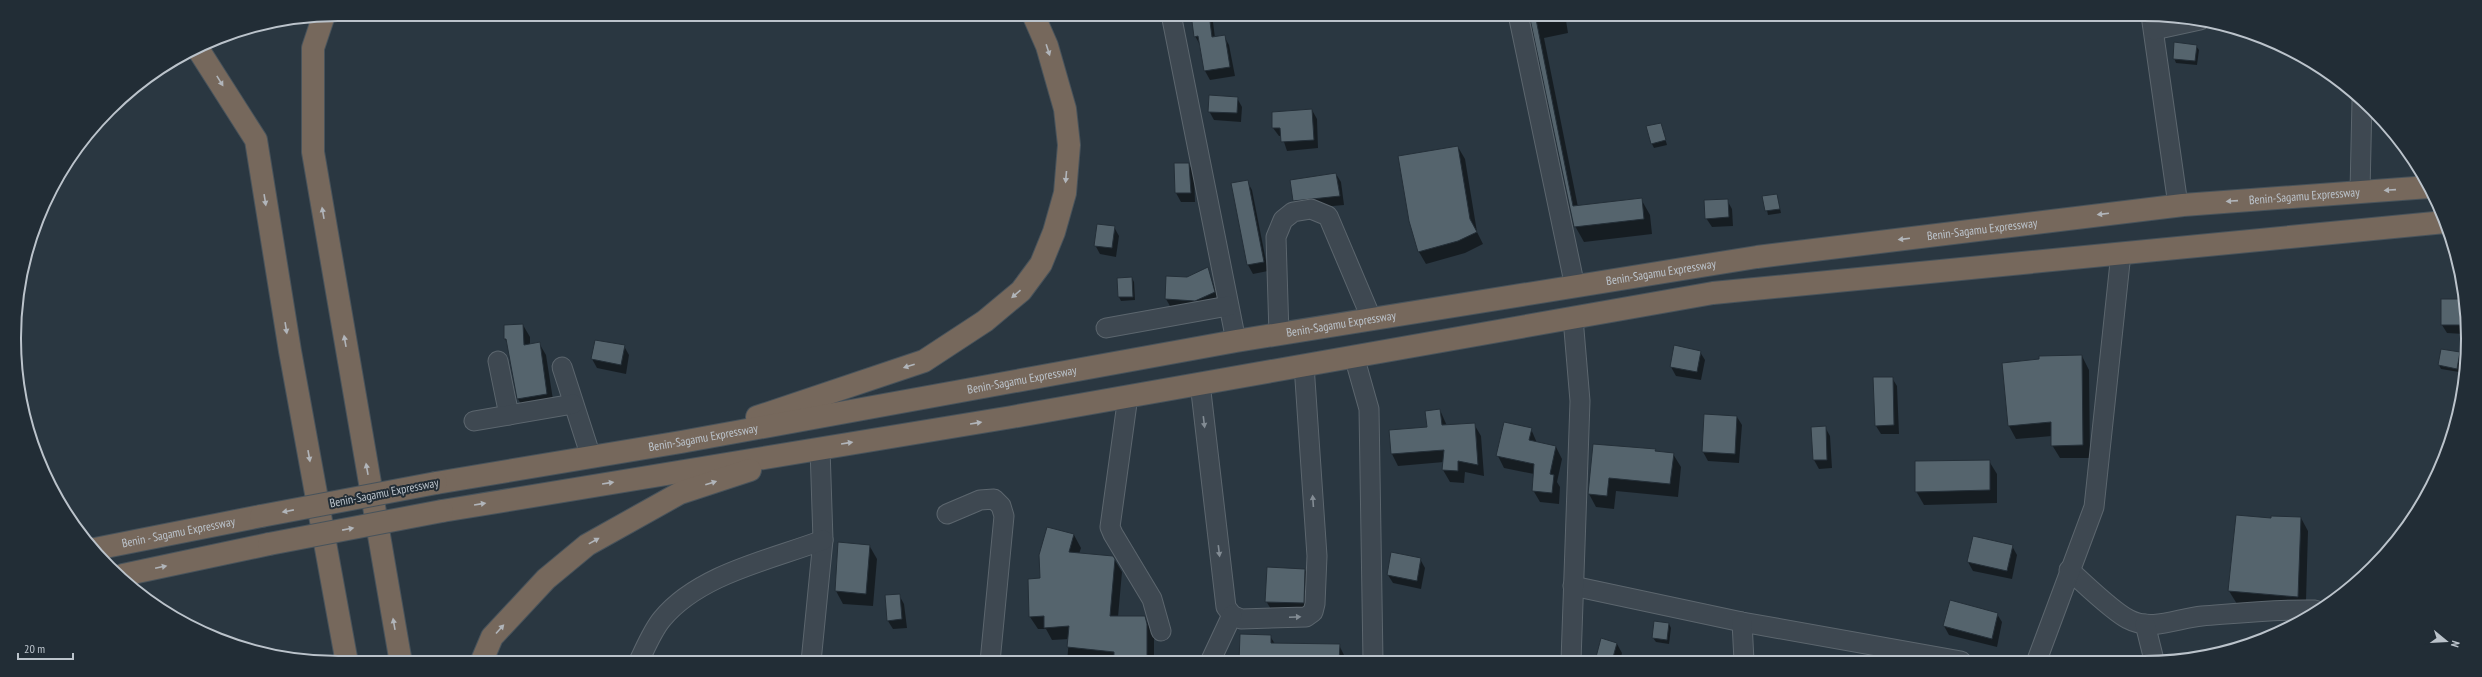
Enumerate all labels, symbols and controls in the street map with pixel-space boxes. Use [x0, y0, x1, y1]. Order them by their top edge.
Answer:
one-way arrow [1045, 44, 1051, 56]
one-way arrow [216, 75, 223, 87]
one-way arrow [1063, 171, 1070, 183]
street label: Benin-Sagamu Expressway [2248, 184, 2361, 207]
one-way arrow [2384, 186, 2396, 193]
one-way arrow [263, 194, 269, 206]
one-way arrow [2226, 198, 2238, 205]
one-way arrow [320, 206, 326, 219]
one-way arrow [2097, 211, 2109, 218]
street label: Benin-Sagamu Expressway [1926, 215, 2038, 243]
one-way arrow [1898, 236, 1911, 242]
street label: Benin-Sagamu Expressway [1605, 256, 1717, 288]
one-way arrow [1011, 290, 1022, 299]
street label: Benin-Sagamu Expressway [1285, 307, 1397, 340]
one-way arrow [283, 322, 289, 335]
one-way arrow [341, 335, 347, 347]
street label: Benin-Sagamu Expressway [966, 362, 1078, 397]
one-way arrow [903, 363, 915, 369]
one-way arrow [1201, 416, 1207, 428]
one-way arrow [969, 419, 982, 425]
street label: Benin-Sagamu Expressway [647, 420, 760, 454]
one-way arrow [841, 440, 853, 446]
one-way arrow [306, 450, 312, 463]
one-way arrow [363, 463, 369, 475]
street label: Benin-Sagamu Expressway [328, 474, 440, 510]
one-way arrow [602, 480, 615, 486]
one-way arrow [705, 480, 717, 486]
one-way arrow [1310, 495, 1317, 507]
one-way arrow [474, 501, 486, 507]
one-way arrow [282, 508, 294, 514]
street label: Benin - Sagamu Expressway [120, 513, 237, 551]
one-way arrow [342, 525, 355, 531]
one-way arrow [589, 538, 600, 544]
one-way arrow [1216, 545, 1223, 557]
one-way arrow [155, 563, 167, 569]
one-way arrow [1289, 614, 1302, 620]
one-way arrow [391, 618, 397, 631]
north arrow [2426, 621, 2466, 661]
one-way arrow [495, 624, 505, 634]
scale bar [18, 635, 73, 661]
text: N [2448, 639, 2463, 649]
text: 20 m [24, 641, 45, 656]

